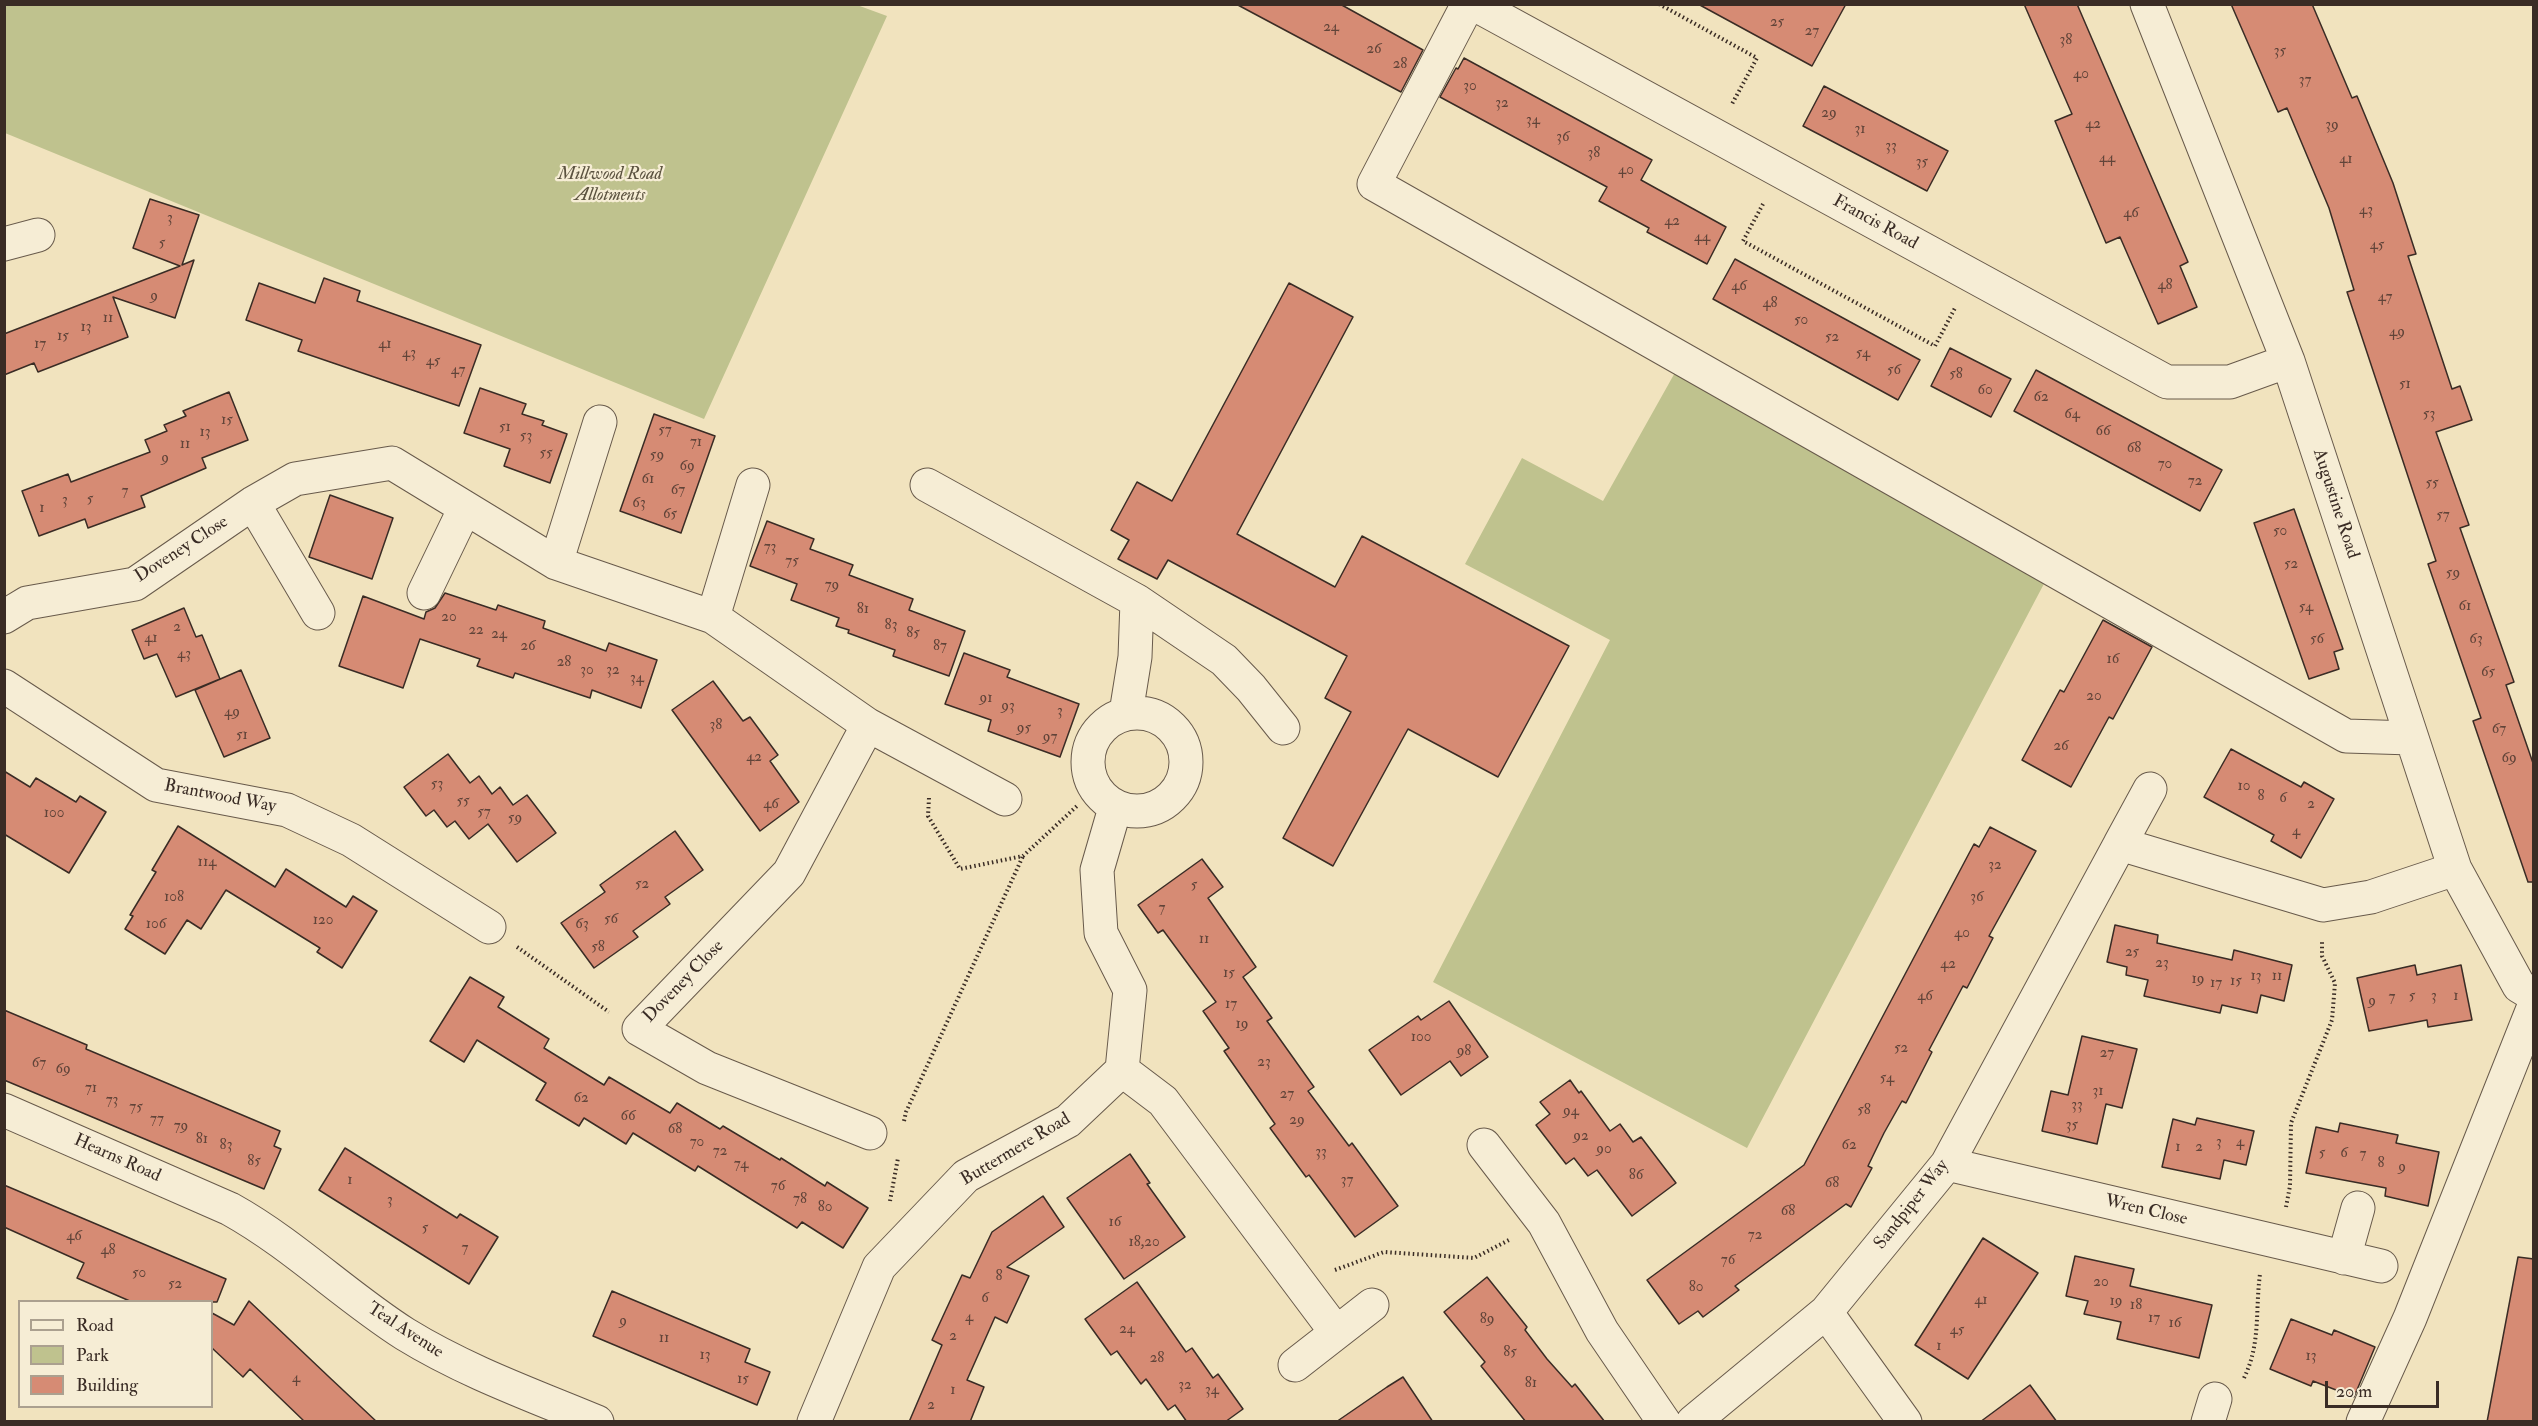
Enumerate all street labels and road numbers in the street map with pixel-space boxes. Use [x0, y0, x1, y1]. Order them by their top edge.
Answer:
street label: Francis Road [1829, 191, 1921, 255]
street label: Augustine Road [2307, 446, 2363, 562]
street label: Doveney Close [131, 512, 233, 588]
street label: Brantwood Way [162, 776, 278, 818]
street label: Doveney Close [639, 936, 729, 1028]
street label: Buttermere Road [957, 1109, 1075, 1191]
street label: Hearns Road [70, 1130, 164, 1188]
street label: Sandpiper Way [1870, 1156, 1954, 1254]
street label: Wren Close [2103, 1191, 2189, 1231]
street label: Teal Avenue [363, 1298, 447, 1364]

